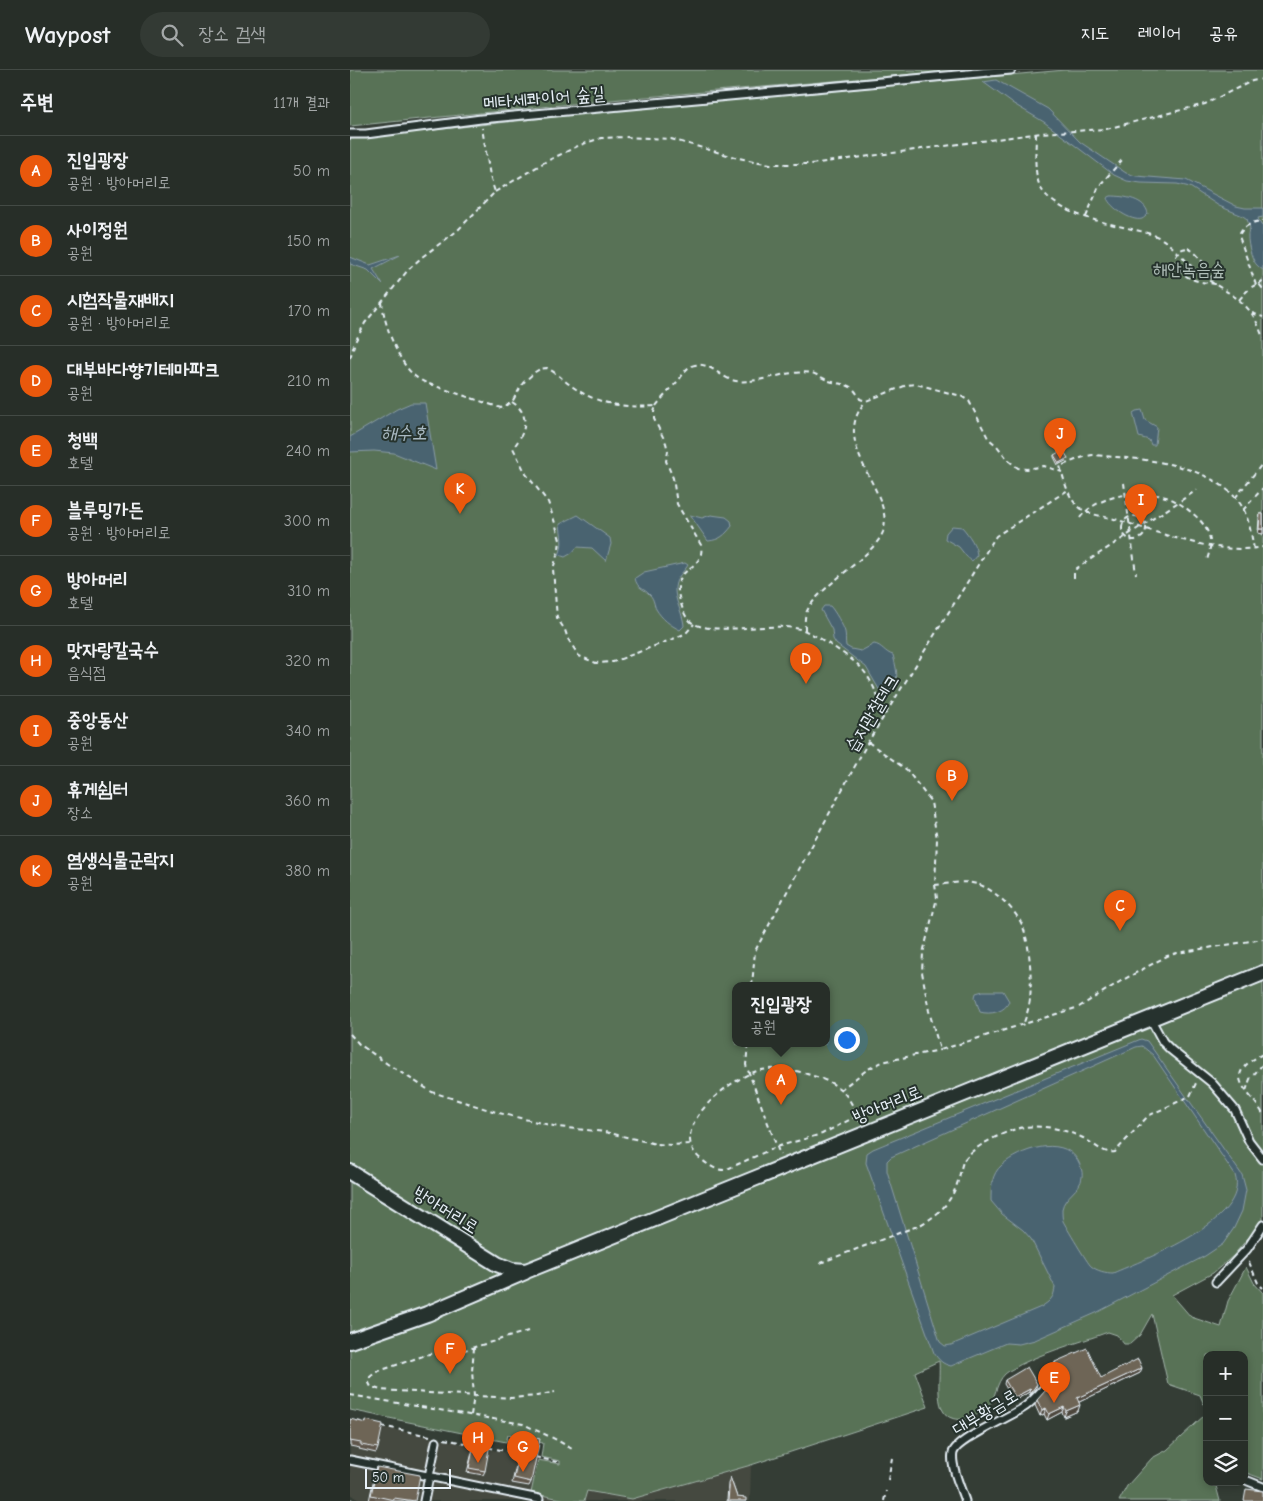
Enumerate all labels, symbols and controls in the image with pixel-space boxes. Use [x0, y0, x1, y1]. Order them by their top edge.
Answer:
search box [140, 12, 490, 57]
text: Waypost [25, 21, 110, 49]
icon: search [158, 21, 186, 49]
text: 장소 검색 [198, 23, 266, 45]
text: 지도 [1081, 23, 1110, 44]
text: 레이어 [1138, 23, 1181, 44]
text: 공유 [1209, 23, 1238, 44]
street label: 메타세콰이어 숲길 [482, 83, 606, 114]
text: 주변 [20, 90, 54, 114]
text: 11개 결과 [273, 94, 330, 112]
text: 진입광장 [67, 149, 128, 171]
text: A [32, 162, 40, 180]
text: 50 m [293, 162, 330, 180]
text: 공원 · 방아머리로 [67, 174, 171, 192]
text: 사이정원 [67, 219, 128, 241]
text: B [31, 232, 41, 250]
text: 150 m [287, 232, 330, 250]
text: 공원 [67, 244, 93, 262]
park label: 해안녹음숲 [1153, 259, 1225, 280]
text: 시험작물재배지 [67, 289, 174, 311]
text: C [31, 302, 41, 320]
text: 170 m [288, 302, 330, 320]
text: 공원 · 방아머리로 [67, 314, 171, 332]
text: 대부바다향기테마파크 [67, 359, 220, 381]
text: D [31, 372, 41, 390]
text: 210 m [287, 372, 330, 390]
text: 공원 [67, 384, 93, 402]
pin: J [1044, 418, 1076, 459]
water label: 해수호 [381, 422, 427, 444]
text: 청백 [67, 429, 98, 451]
text: E [31, 442, 41, 460]
text: 240 m [286, 442, 330, 460]
text: 호텔 [67, 454, 93, 472]
pin: K [444, 473, 476, 514]
pin: I [1125, 484, 1157, 525]
text: 블루밍가든 [67, 499, 143, 521]
text: F [31, 512, 41, 530]
text: 300 m [284, 512, 330, 530]
text: 공원 · 방아머리로 [67, 524, 171, 542]
text: 방아머리 [67, 569, 128, 591]
text: G [30, 582, 42, 600]
text: 310 m [287, 582, 330, 600]
text: 호텔 [67, 594, 93, 612]
text: 맛자랑칼국수 [67, 639, 159, 661]
pin: D [790, 643, 822, 684]
text: H [30, 652, 42, 670]
text: 320 m [285, 652, 330, 670]
text: 음식점 [67, 664, 106, 682]
street label: 습지관찰데크 [841, 671, 904, 756]
text: 중앙동산 [67, 709, 128, 731]
text: I [33, 722, 39, 740]
text: 340 m [286, 722, 330, 740]
text: 공원 [67, 734, 93, 752]
pin: B [936, 760, 968, 801]
text: 휴게쉼터 [67, 779, 128, 801]
text: J [32, 792, 40, 810]
text: 360 m [285, 792, 330, 810]
text: 장소 [67, 804, 93, 822]
text: 염생식물군락지 [67, 849, 174, 871]
text: K [31, 862, 41, 880]
text: 380 m [285, 862, 330, 880]
text: 공원 [67, 874, 93, 892]
pin: C [1104, 890, 1136, 931]
popup [732, 982, 830, 1047]
text: 진입광장 [750, 993, 812, 1015]
text: 공원 [750, 1018, 776, 1036]
your location [834, 1027, 860, 1053]
pin: A [765, 1064, 797, 1105]
street label: 방아머리로 [850, 1081, 925, 1128]
street label: 방아머리로 [409, 1182, 482, 1239]
pin: F [434, 1333, 466, 1374]
map controls [1203, 1351, 1248, 1486]
button: + [1203, 1351, 1248, 1396]
pin: E [1038, 1362, 1070, 1403]
street label: 대부황금로 [949, 1385, 1022, 1440]
button: − [1203, 1396, 1248, 1441]
pin: H [462, 1422, 494, 1463]
pin: G [507, 1431, 539, 1472]
button: layers [1203, 1441, 1248, 1486]
scale bar [365, 1466, 451, 1489]
text: 50 m [372, 1469, 404, 1486]

